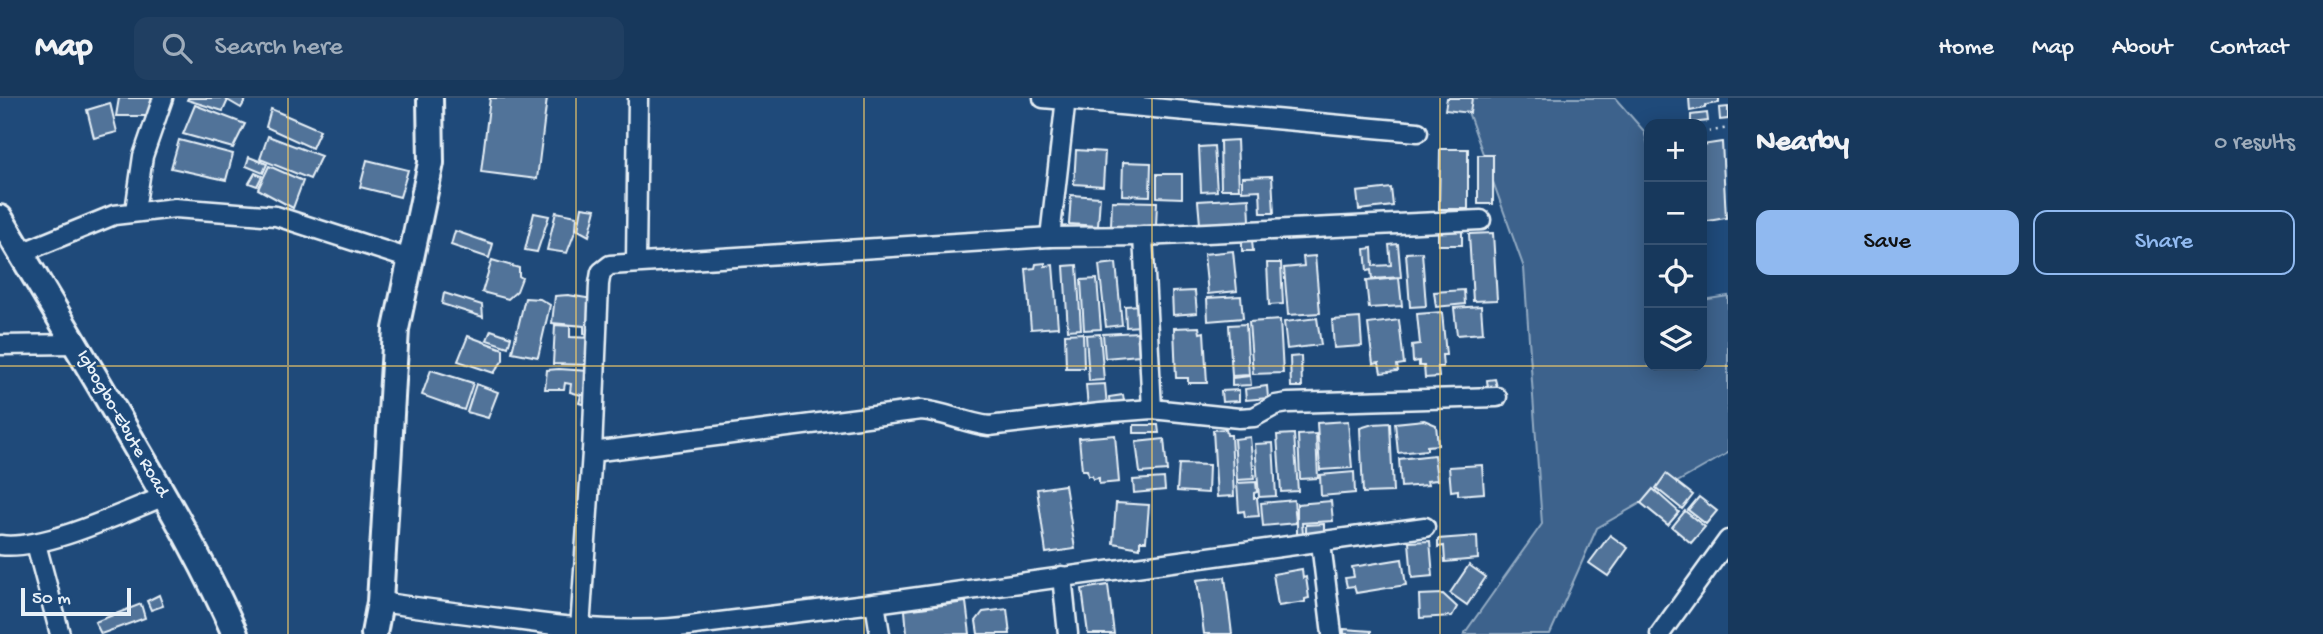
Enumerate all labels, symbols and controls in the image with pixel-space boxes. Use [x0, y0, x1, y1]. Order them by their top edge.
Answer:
search box [134, 17, 624, 80]
text: Map [35, 29, 92, 67]
icon: search [158, 29, 196, 67]
text: Search here [214, 33, 343, 64]
text: Home [1938, 34, 1994, 63]
text: Map [2032, 34, 2074, 63]
text: About [2112, 34, 2172, 63]
text: Contact [2210, 34, 2288, 63]
map controls [1644, 119, 1707, 371]
button: + [1644, 119, 1707, 182]
text: Nearby [1756, 126, 1849, 161]
text: 0 results [2214, 130, 2295, 157]
button: − [1644, 182, 1707, 245]
button: Save [1756, 210, 2019, 275]
button: Share [2033, 210, 2295, 275]
button: locate [1644, 245, 1707, 308]
button: layers [1644, 308, 1707, 371]
street label: Igbogbo-Ebute Road [70, 346, 174, 503]
scale bar [21, 585, 131, 617]
text: 50 m [32, 588, 71, 611]

